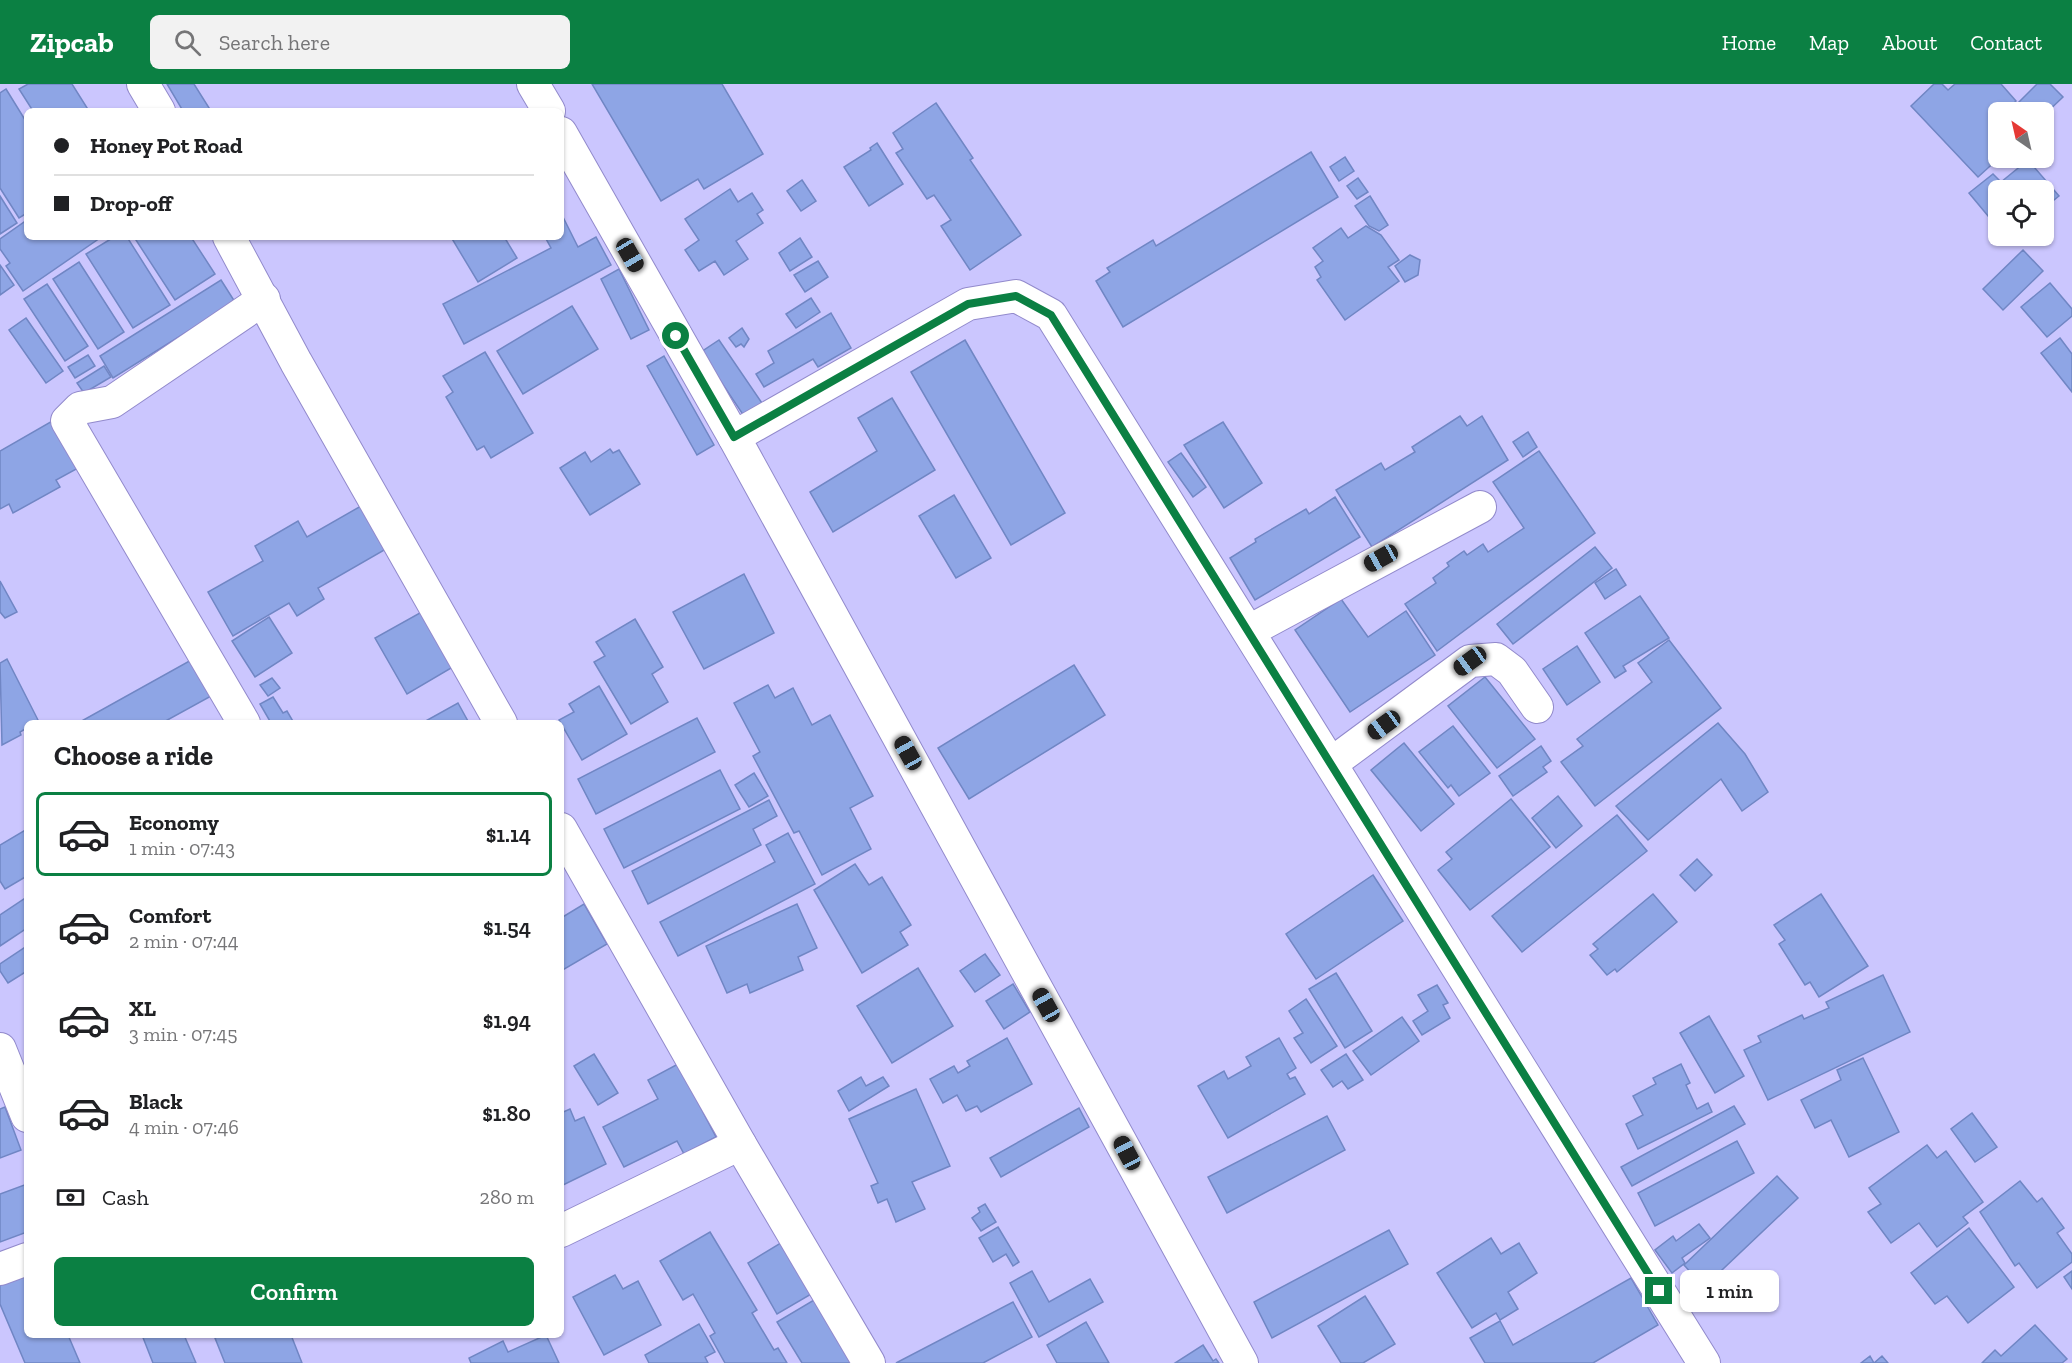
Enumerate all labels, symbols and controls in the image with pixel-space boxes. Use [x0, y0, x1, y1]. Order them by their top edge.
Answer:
search box [150, 15, 570, 69]
text: Zipcab [30, 26, 114, 59]
icon: search [171, 26, 204, 59]
text: Search here [219, 29, 330, 56]
text: Home [1722, 30, 1776, 55]
text: Map [1809, 30, 1849, 55]
text: About [1882, 30, 1937, 55]
text: Contact [1970, 30, 2042, 55]
north arrow [1988, 102, 2054, 168]
map controls [1988, 102, 2054, 246]
text: Honey Pot Road [90, 132, 243, 159]
button: locate [1988, 180, 2054, 246]
text: Drop-off [90, 190, 172, 217]
car [613, 235, 647, 275]
route start [662, 322, 689, 349]
car [1361, 541, 1401, 575]
car [1450, 643, 1490, 679]
car [1364, 707, 1404, 743]
car [891, 733, 925, 773]
text: Choose a ride [54, 740, 213, 772]
icon: car [57, 807, 111, 861]
text: Economy [129, 809, 219, 836]
text: $1.14 [486, 821, 531, 848]
text: 1 min · 07:43 [129, 836, 235, 860]
icon: car [57, 900, 111, 954]
text: Comfort [129, 902, 211, 929]
text: $1.54 [483, 914, 531, 941]
text: 2 min · 07:44 [129, 929, 239, 953]
car [1029, 985, 1063, 1025]
icon: car [57, 993, 111, 1047]
text: XL [129, 995, 156, 1022]
text: $1.94 [483, 1007, 531, 1034]
text: 3 min · 07:45 [129, 1022, 238, 1046]
icon: car [57, 1086, 111, 1140]
text: Black [129, 1088, 183, 1115]
text: $1.80 [482, 1100, 531, 1127]
text: 4 min · 07:46 [129, 1115, 239, 1139]
car [1111, 1133, 1143, 1173]
icon: cash [54, 1181, 87, 1214]
text: Cash [102, 1184, 149, 1211]
text: 280 m [480, 1185, 534, 1209]
button: Confirm [54, 1257, 534, 1326]
callout: 1 min [1680, 1270, 1779, 1312]
route end [1645, 1277, 1672, 1304]
text: 1 min [1706, 1279, 1753, 1303]

